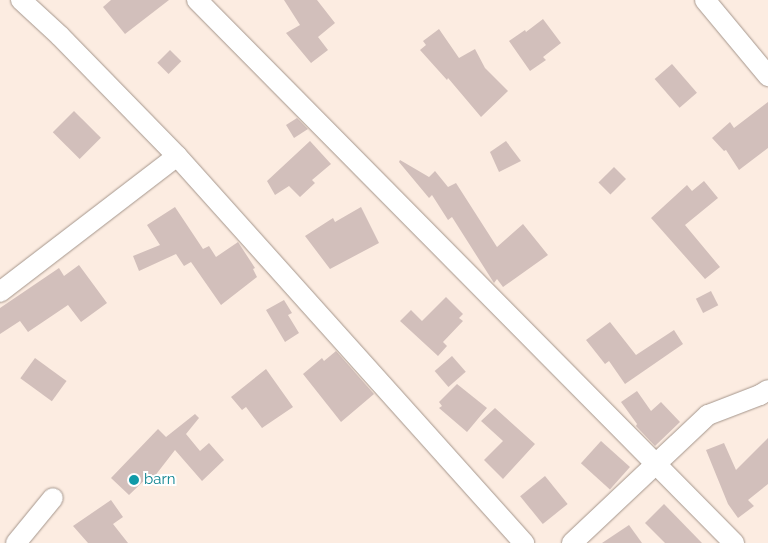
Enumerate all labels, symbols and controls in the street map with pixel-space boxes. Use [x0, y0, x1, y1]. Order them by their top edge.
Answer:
place label: barn [144, 471, 175, 489]
marker: barn [128, 474, 140, 486]

